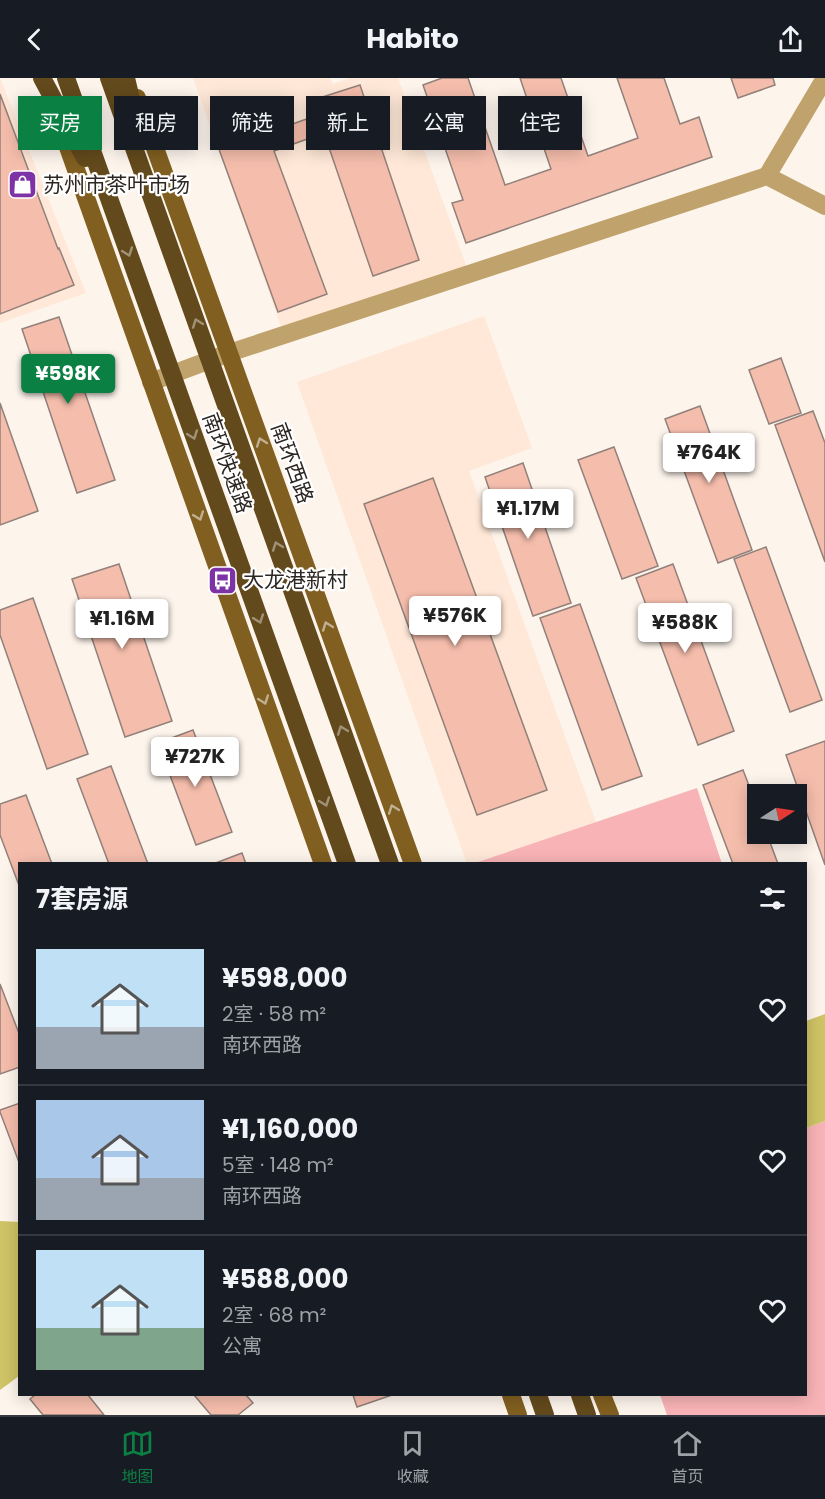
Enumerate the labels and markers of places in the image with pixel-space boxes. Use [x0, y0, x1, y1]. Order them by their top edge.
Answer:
shop icon: 苏州市茶叶市场 [6, 169, 38, 201]
place label: 苏州市茶叶市场 [43, 170, 190, 199]
pin: ¥598K [26, 354, 110, 405]
pin: ¥764K [667, 433, 751, 484]
pin: ¥1.17M [479, 489, 577, 540]
bus stop icon: 大龙港新村 [206, 564, 238, 596]
place label: 大龙港新村 [243, 565, 348, 594]
pin: ¥576K [413, 596, 497, 647]
pin: ¥1.16M [73, 599, 171, 650]
pin: ¥588K [643, 603, 727, 654]
pin: ¥727K [153, 737, 237, 788]

